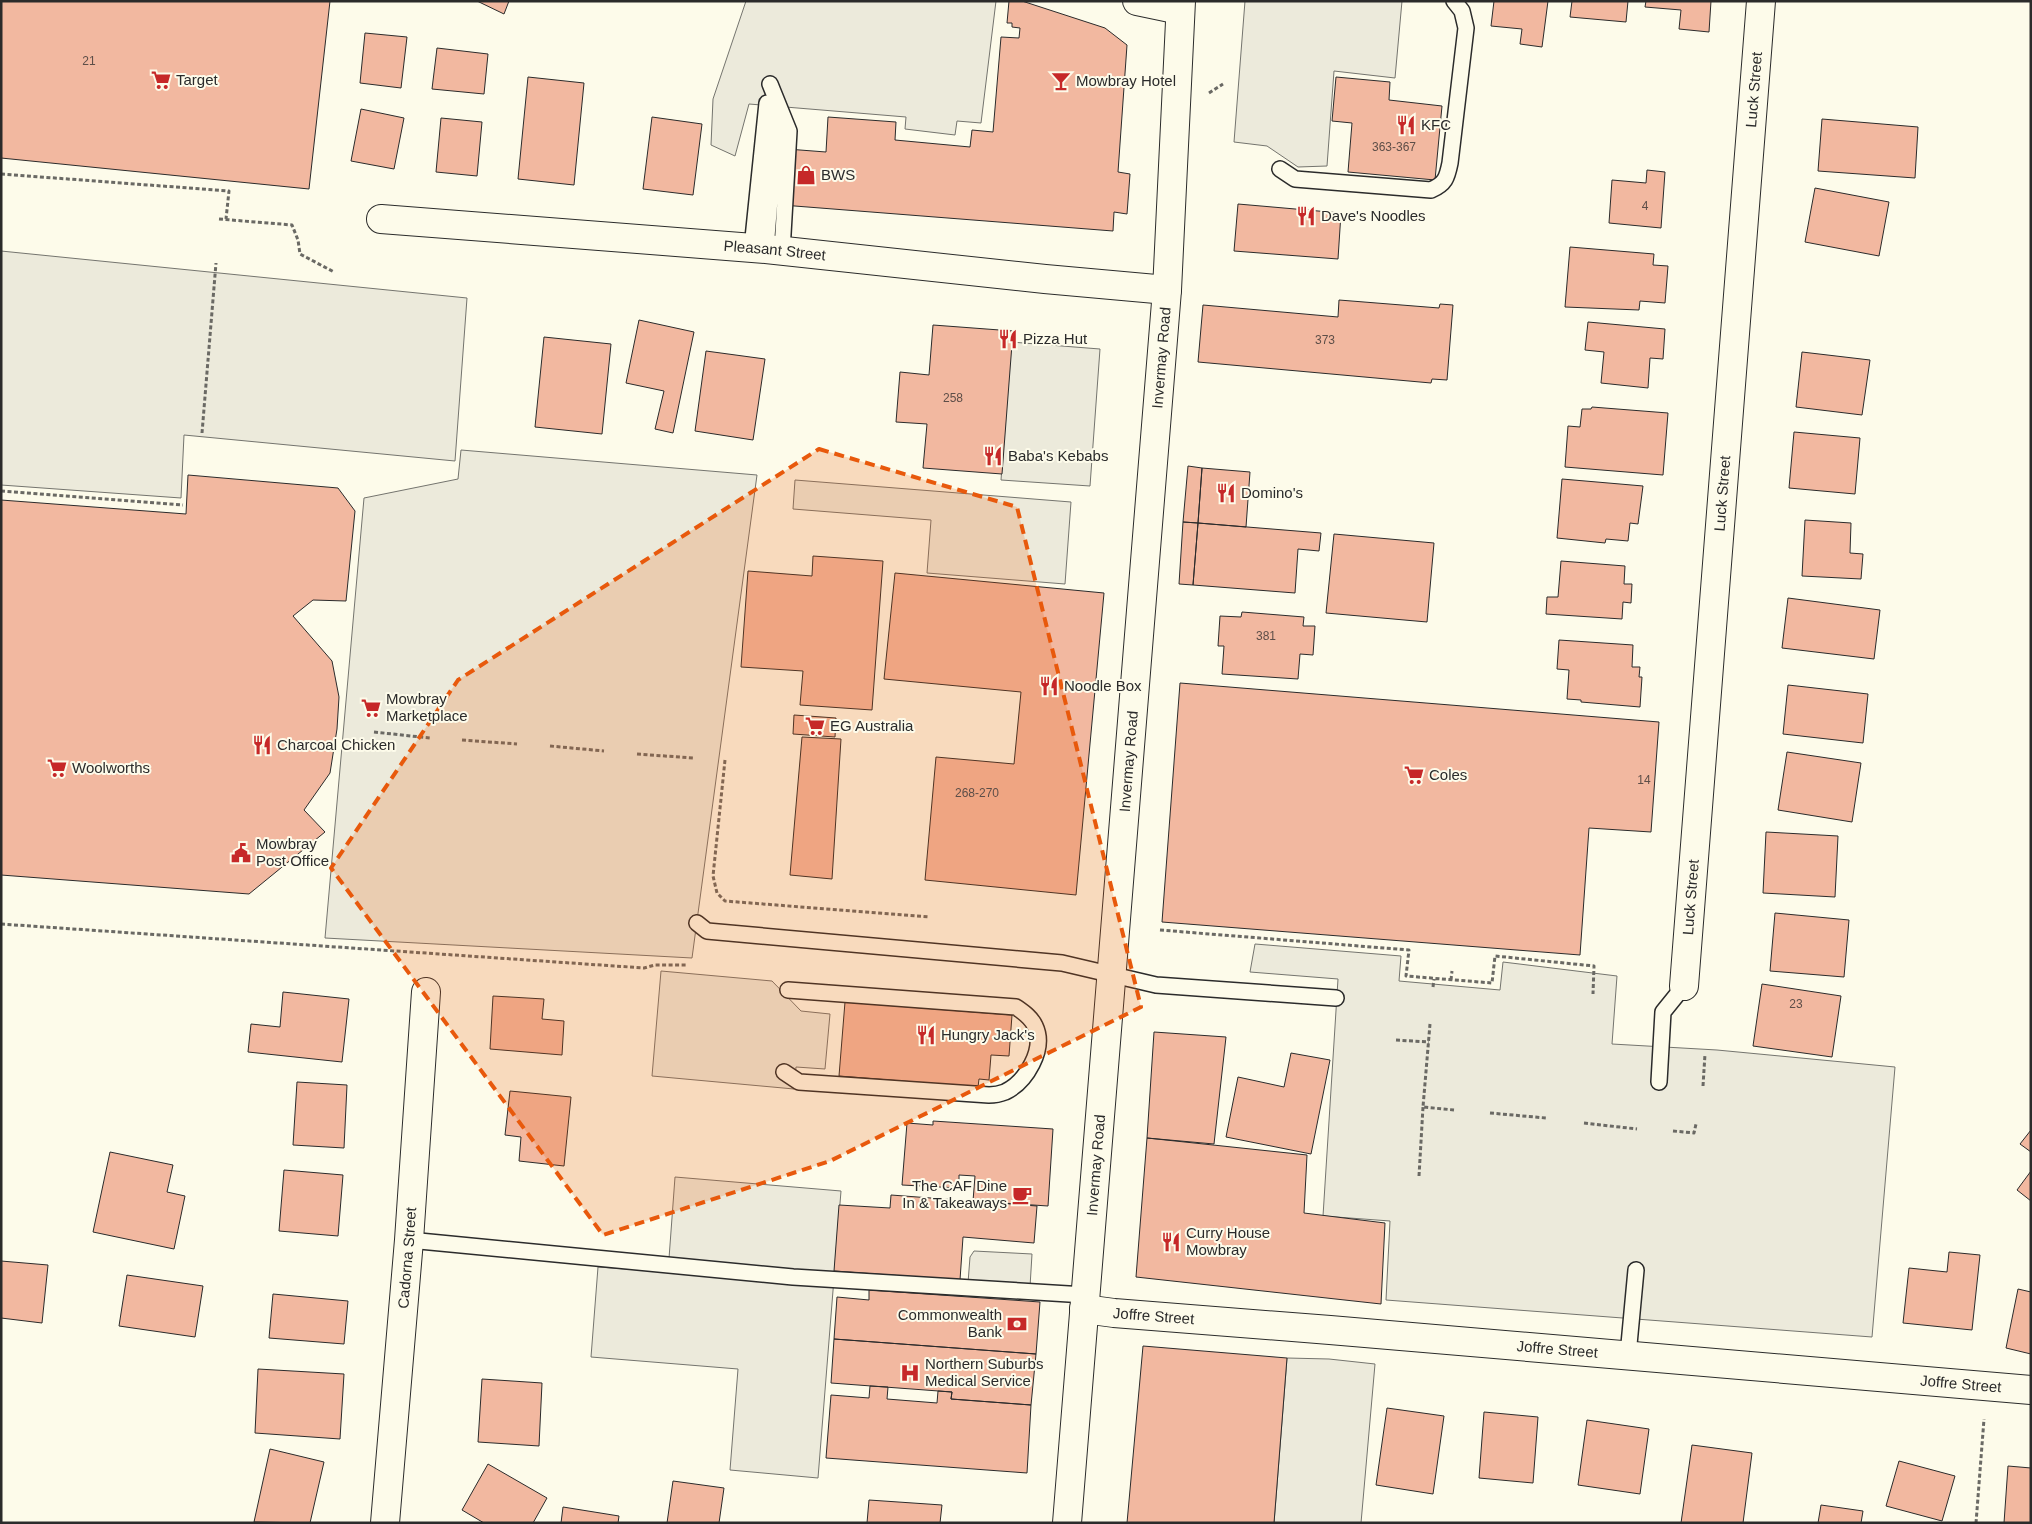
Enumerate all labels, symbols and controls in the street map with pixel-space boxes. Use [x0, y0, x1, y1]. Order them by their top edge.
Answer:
street label: Luck Street [1742, 50, 1765, 128]
house number: 21 [82, 54, 96, 68]
supermarket icon: Target [150, 69, 172, 91]
bar icon: Mowbray Hotel [1050, 70, 1072, 92]
place label: Target [176, 71, 219, 88]
place label: Mowbray Hotel [1076, 72, 1176, 89]
restaurant icon: KFC [1395, 114, 1417, 136]
place label: KFC [1421, 116, 1451, 133]
house number: 363-367 [1372, 140, 1416, 154]
shop icon: BWS [795, 164, 817, 186]
place label: BWS [821, 166, 855, 183]
house number: 4 [1642, 199, 1649, 213]
restaurant icon: Dave's Noodles [1295, 205, 1317, 227]
place label: Dave's Noodles [1321, 207, 1426, 224]
street label: Pleasant Street [723, 237, 828, 263]
street label: Invermay Road [1148, 306, 1174, 409]
restaurant icon: Pizza Hut [997, 328, 1019, 350]
place label: Pizza Hut [1023, 330, 1088, 347]
house number: 373 [1315, 333, 1335, 347]
house number: 258 [943, 391, 963, 405]
restaurant icon: Baba's Kebabs [982, 445, 1004, 467]
place label: Baba's Kebabs [1008, 447, 1108, 464]
street label: Luck Street [1711, 454, 1733, 532]
restaurant icon: Domino's [1215, 482, 1237, 504]
place label: Domino's [1241, 484, 1303, 501]
house number: 381 [1256, 629, 1276, 643]
restaurant icon: Noodle Box [1038, 675, 1060, 697]
place label: Noodle Box [1064, 677, 1142, 694]
place label: Mowbray Marketplace [386, 690, 468, 724]
supermarket icon: Mowbray Marketplace [360, 697, 382, 719]
street label: Invermay Road [1116, 710, 1141, 813]
supermarket icon: EG Australia [804, 715, 826, 737]
place label: EG Australia [830, 717, 914, 734]
restaurant icon: Charcoal Chicken [251, 734, 273, 756]
place label: Charcoal Chicken [277, 736, 395, 753]
supermarket icon: Woolworths [46, 757, 68, 779]
place label: Woolworths [72, 759, 150, 776]
supermarket icon: Coles [1403, 764, 1425, 786]
place label: Coles [1429, 766, 1467, 783]
house number: 14 [1637, 773, 1651, 787]
house number: 268-270 [955, 786, 999, 800]
place label: Mowbray Post Office [256, 835, 329, 869]
public building icon: Mowbray Post Office [230, 842, 252, 864]
street label: Luck Street [1679, 858, 1702, 936]
house number: 23 [1789, 997, 1803, 1011]
restaurant icon: Hungry Jack's [915, 1024, 937, 1046]
place label: Hungry Jack's [941, 1026, 1035, 1043]
street label: Invermay Road [1083, 1114, 1108, 1217]
place label: The CAF Dine In & Takeaways [902, 1177, 1007, 1211]
cafe icon: The CAF Dine In & Takeaways [1011, 1184, 1033, 1206]
street label: Cadorna Street [394, 1206, 419, 1309]
place label: Curry House Mowbray [1186, 1224, 1270, 1258]
restaurant icon: Curry House Mowbray [1160, 1231, 1182, 1253]
street label: Joffre Street [1112, 1304, 1196, 1327]
place label: Commonwealth Bank [898, 1306, 1002, 1340]
bank icon: Commonwealth Bank [1006, 1313, 1028, 1335]
street label: Joffre Street [1516, 1337, 1599, 1361]
place label: Northern Suburbs Medical Service [925, 1355, 1043, 1389]
hospital icon: Northern Suburbs Medical Service [899, 1362, 921, 1384]
street label: Joffre Street [1919, 1372, 2003, 1396]

